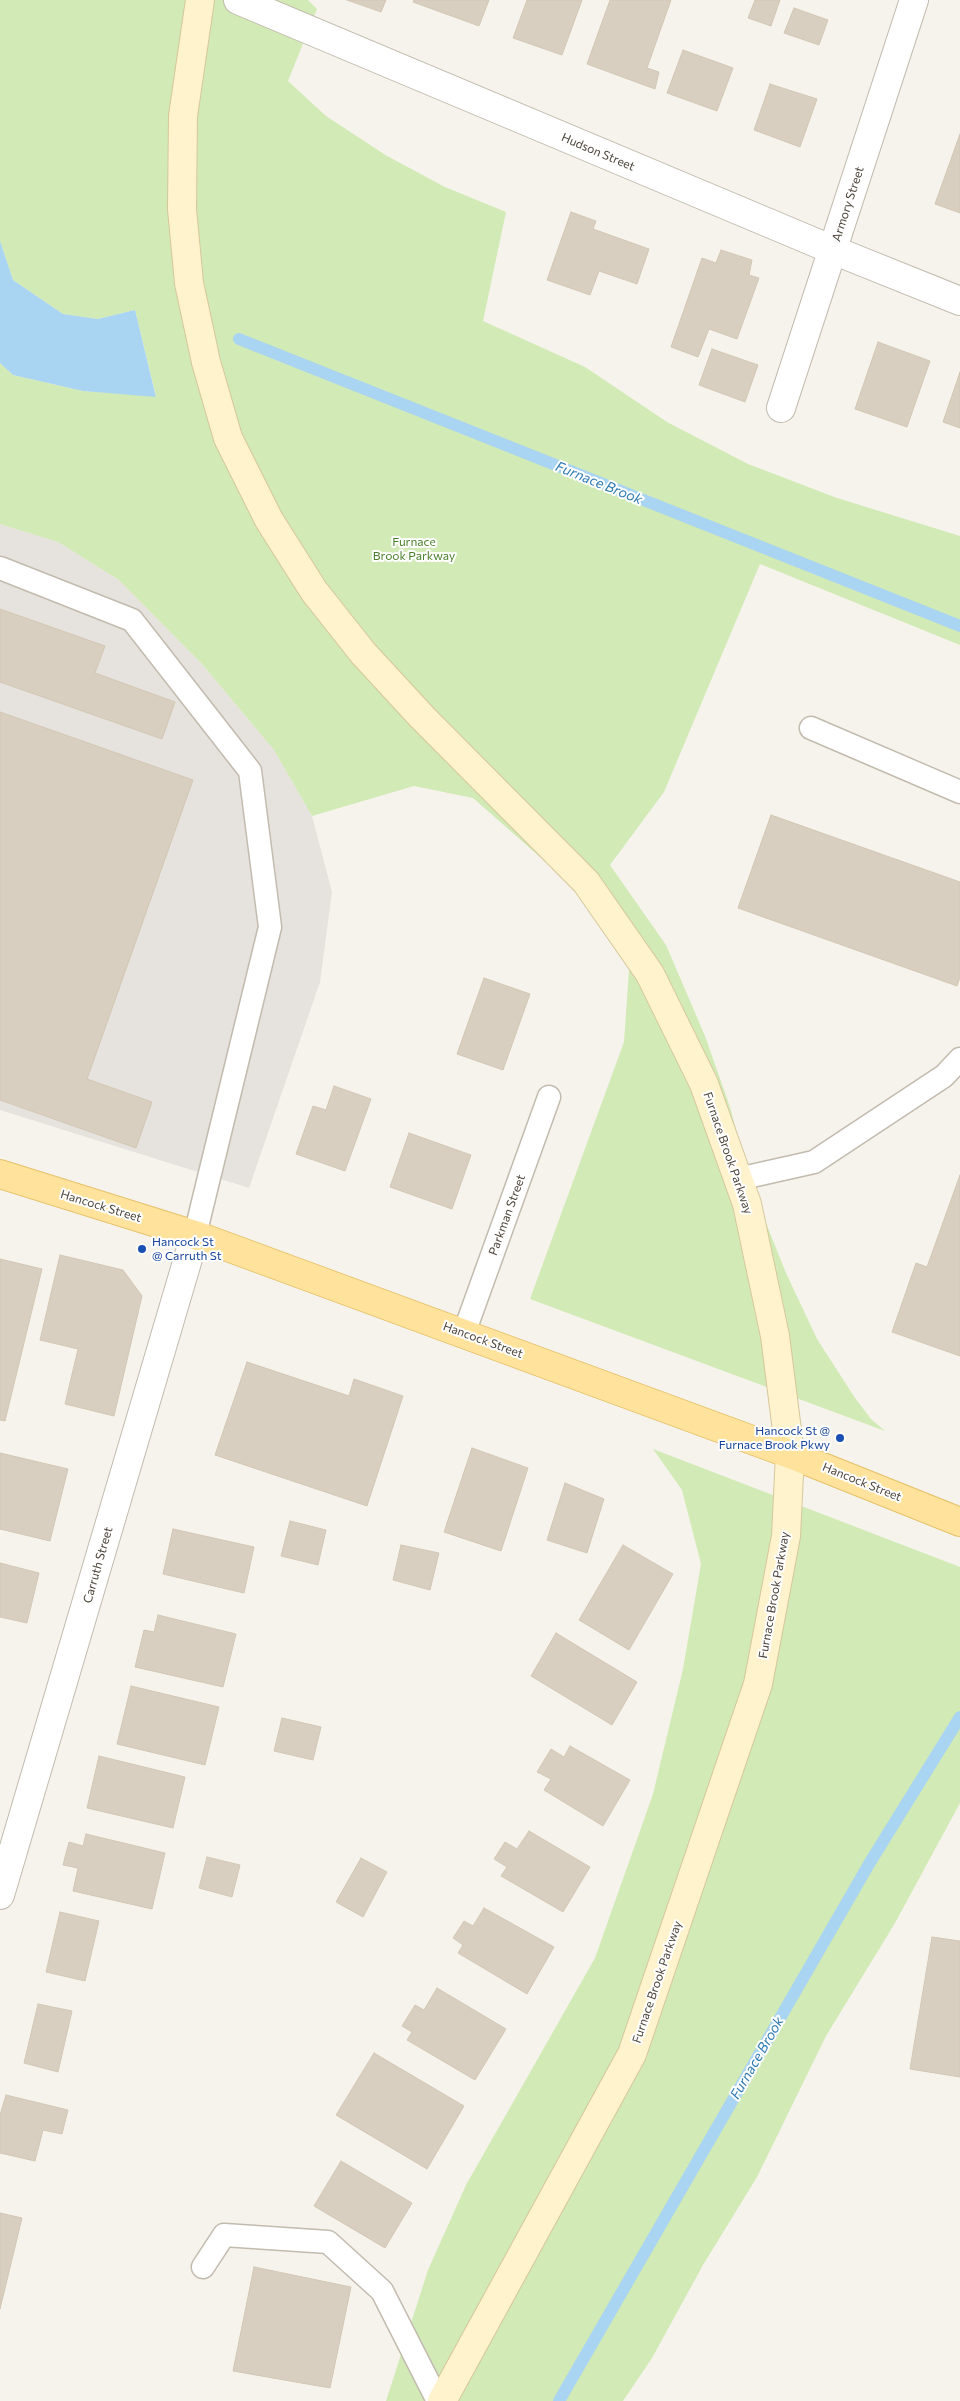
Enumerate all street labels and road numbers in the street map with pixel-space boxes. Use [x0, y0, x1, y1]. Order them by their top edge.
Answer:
street label: Hudson Street [559, 130, 637, 174]
street label: Armory Street [829, 165, 867, 243]
street label: Furnace Brook Parkway [700, 1090, 756, 1216]
street label: Parkman Street [486, 1173, 528, 1257]
street label: Hancock Street [59, 1187, 143, 1225]
street label: Hancock Street [441, 1319, 525, 1361]
street label: Hancock Street [820, 1460, 904, 1504]
street label: Carruth Street [80, 1525, 116, 1605]
street label: Furnace Brook Parkway [756, 1531, 792, 1659]
street label: Furnace Brook Parkway [629, 1919, 685, 2045]

